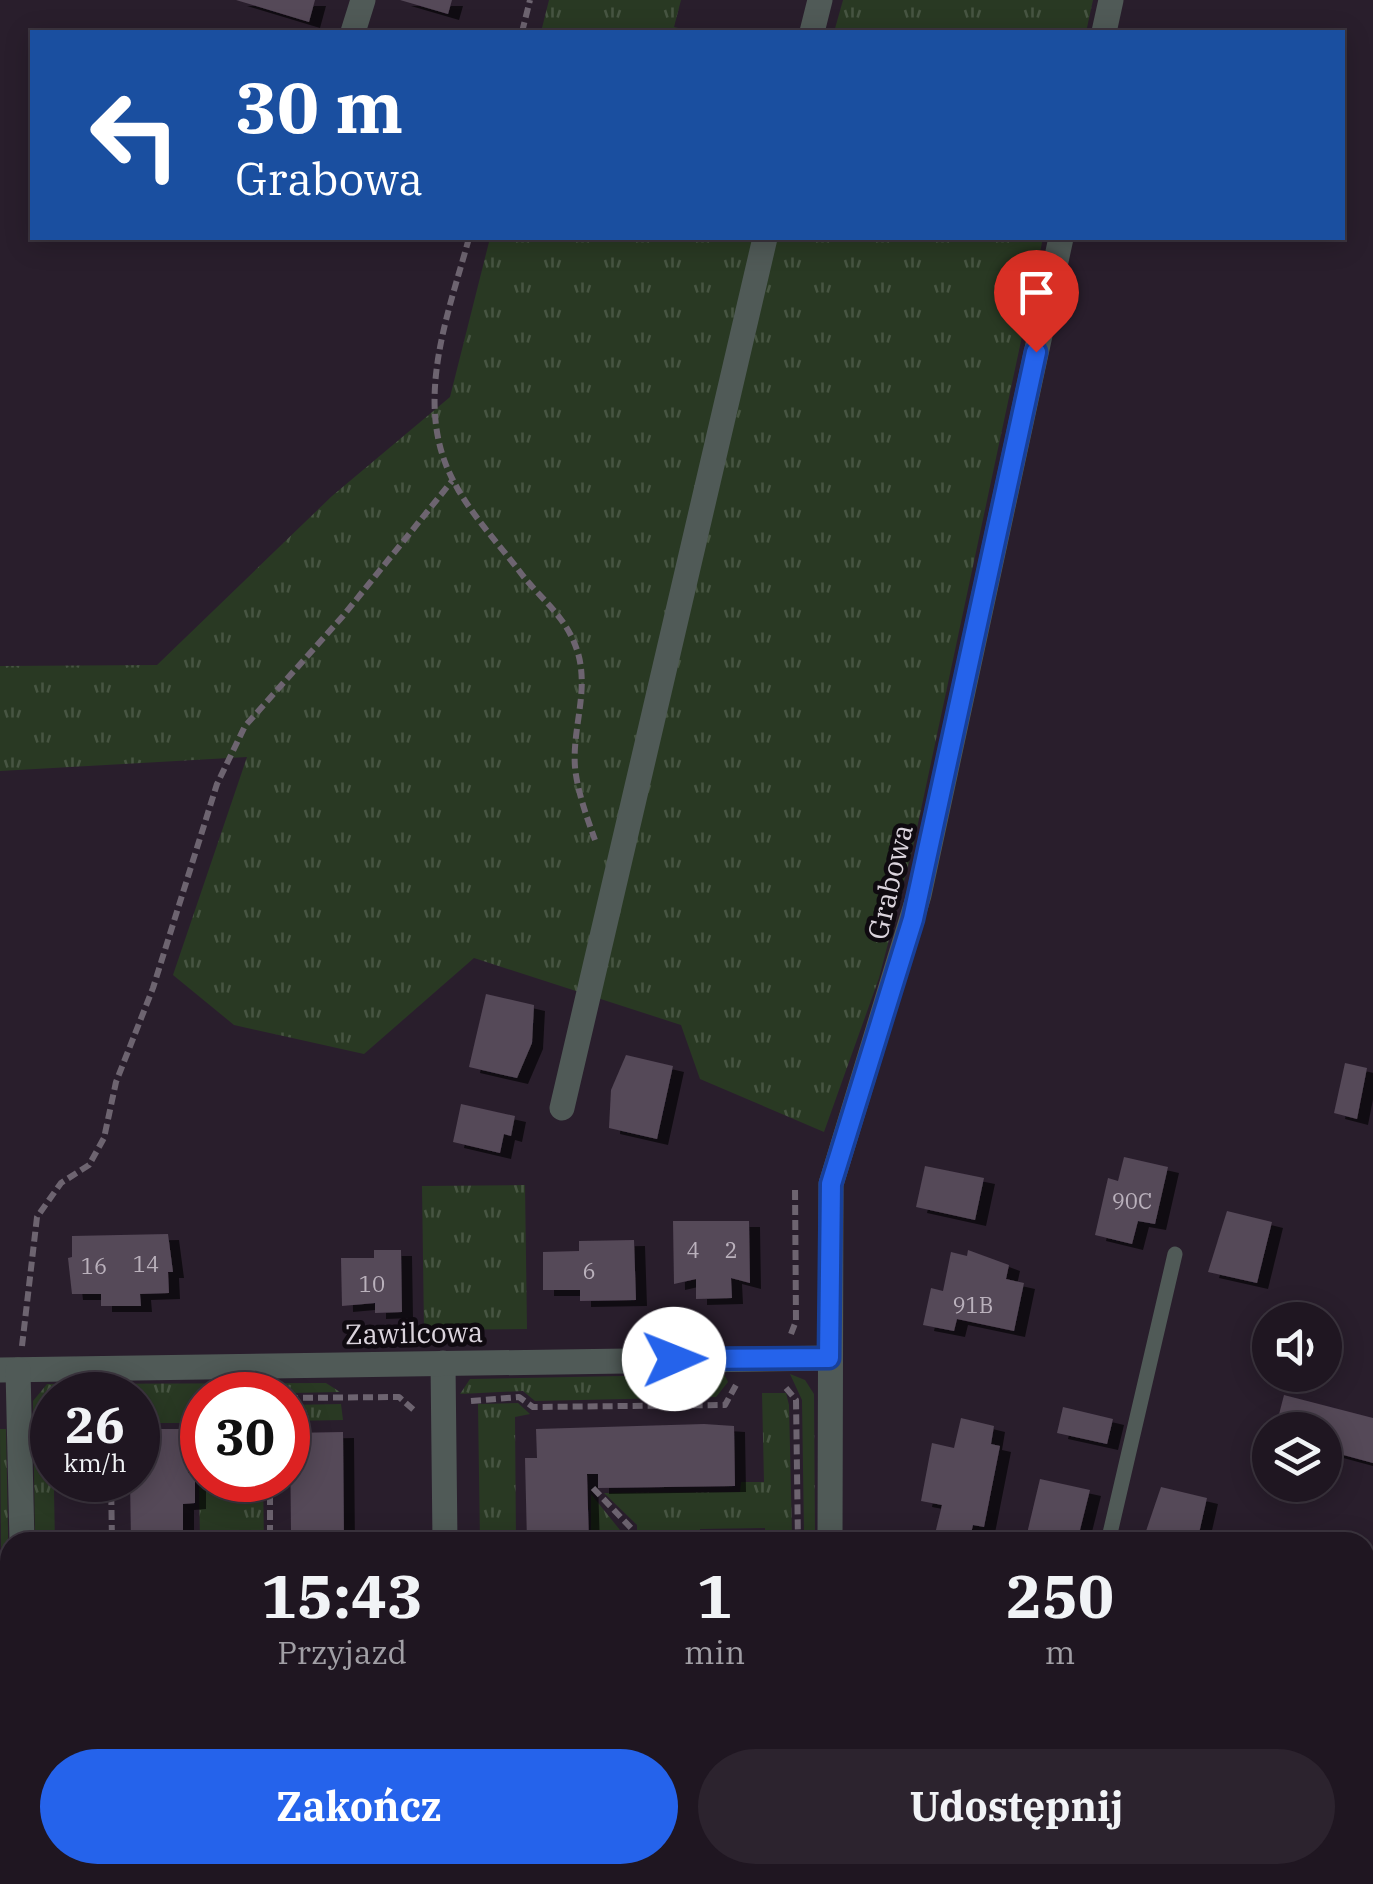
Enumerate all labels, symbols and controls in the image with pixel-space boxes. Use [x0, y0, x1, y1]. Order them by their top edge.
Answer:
text: 30 m [235, 61, 403, 152]
icon: left [70, 70, 200, 200]
text: Grabowa [235, 149, 423, 207]
pin [994, 250, 1079, 353]
icon: arrive [1009, 265, 1064, 320]
street label: Grabowa [858, 821, 921, 943]
house number: 90C [1112, 1186, 1152, 1215]
house number: 4 [686, 1235, 700, 1264]
house number: 2 [724, 1235, 738, 1264]
house number: 14 [133, 1249, 159, 1278]
house number: 16 [81, 1251, 107, 1280]
house number: 6 [582, 1256, 596, 1285]
house number: 10 [359, 1269, 385, 1298]
house number: 91B [952, 1290, 994, 1319]
map controls [1252, 1302, 1342, 1502]
button: sound [1252, 1302, 1342, 1392]
position arrow [622, 1307, 726, 1411]
street label: Zawilcowa [344, 1313, 484, 1352]
speed limit sign: 30 [180, 1372, 310, 1502]
text: 26 [65, 1392, 125, 1457]
button: layers [1252, 1412, 1342, 1502]
text: km/h [63, 1446, 127, 1479]
text: 15:43 [261, 1556, 423, 1635]
text: 1 [697, 1556, 733, 1635]
text: 250 [1006, 1556, 1114, 1635]
text: Przyjazd [277, 1631, 407, 1673]
text: min [684, 1631, 745, 1673]
text: m [1045, 1631, 1075, 1673]
button: Zakończ [40, 1749, 678, 1864]
button: Udostępnij [698, 1749, 1335, 1864]

